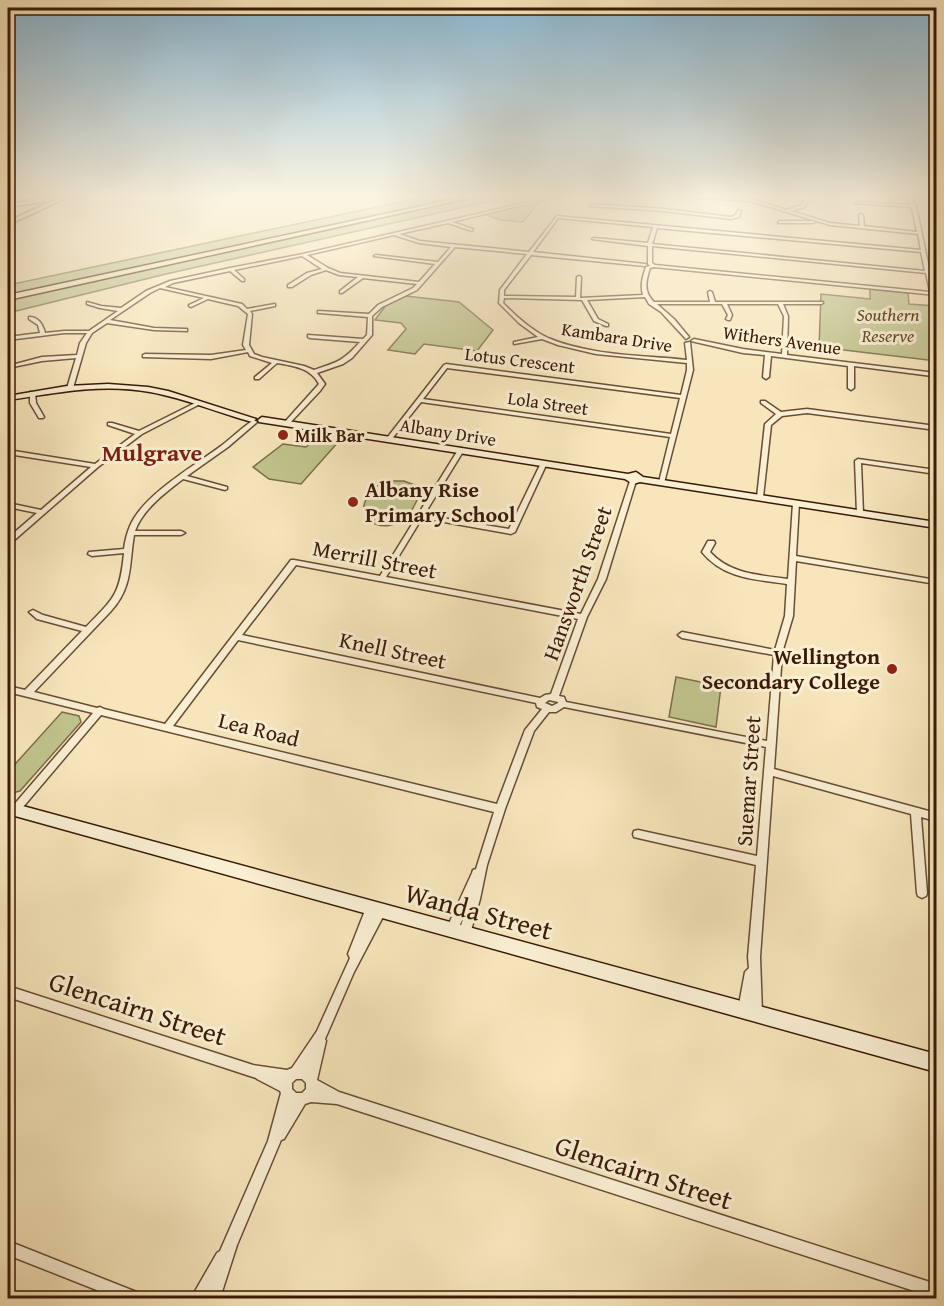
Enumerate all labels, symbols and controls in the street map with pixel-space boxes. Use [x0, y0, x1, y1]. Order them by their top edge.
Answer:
park label: Southern Reserve [857, 301, 919, 349]
street label: Kambara Drive [560, 315, 674, 359]
street label: Withers Avenue [721, 318, 843, 362]
street label: Lotus Crescent [463, 340, 577, 380]
street label: Lola Street [506, 384, 591, 422]
street label: Albany Drive [398, 411, 498, 453]
place label: Milk Bar [295, 422, 365, 449]
marker: Milk Bar [276, 428, 290, 442]
district label: Mulgrave [102, 435, 203, 470]
place label: Albany Rise Primary School [365, 473, 516, 530]
marker: Albany Rise Primary School [346, 495, 360, 509]
street label: Hansworth Street [534, 501, 620, 665]
street label: Merrill Street [310, 531, 440, 587]
street label: Knell Street [337, 623, 450, 677]
place label: Wellington Secondary College [702, 640, 880, 697]
marker: Wellington Secondary College [885, 662, 899, 676]
street label: Lea Road [215, 704, 303, 755]
street label: Suemar Street [727, 714, 769, 847]
street label: Wanda Street [401, 872, 558, 950]
street label: Glencairn Street [44, 961, 232, 1056]
street label: Glencairn Street [550, 1125, 738, 1220]

